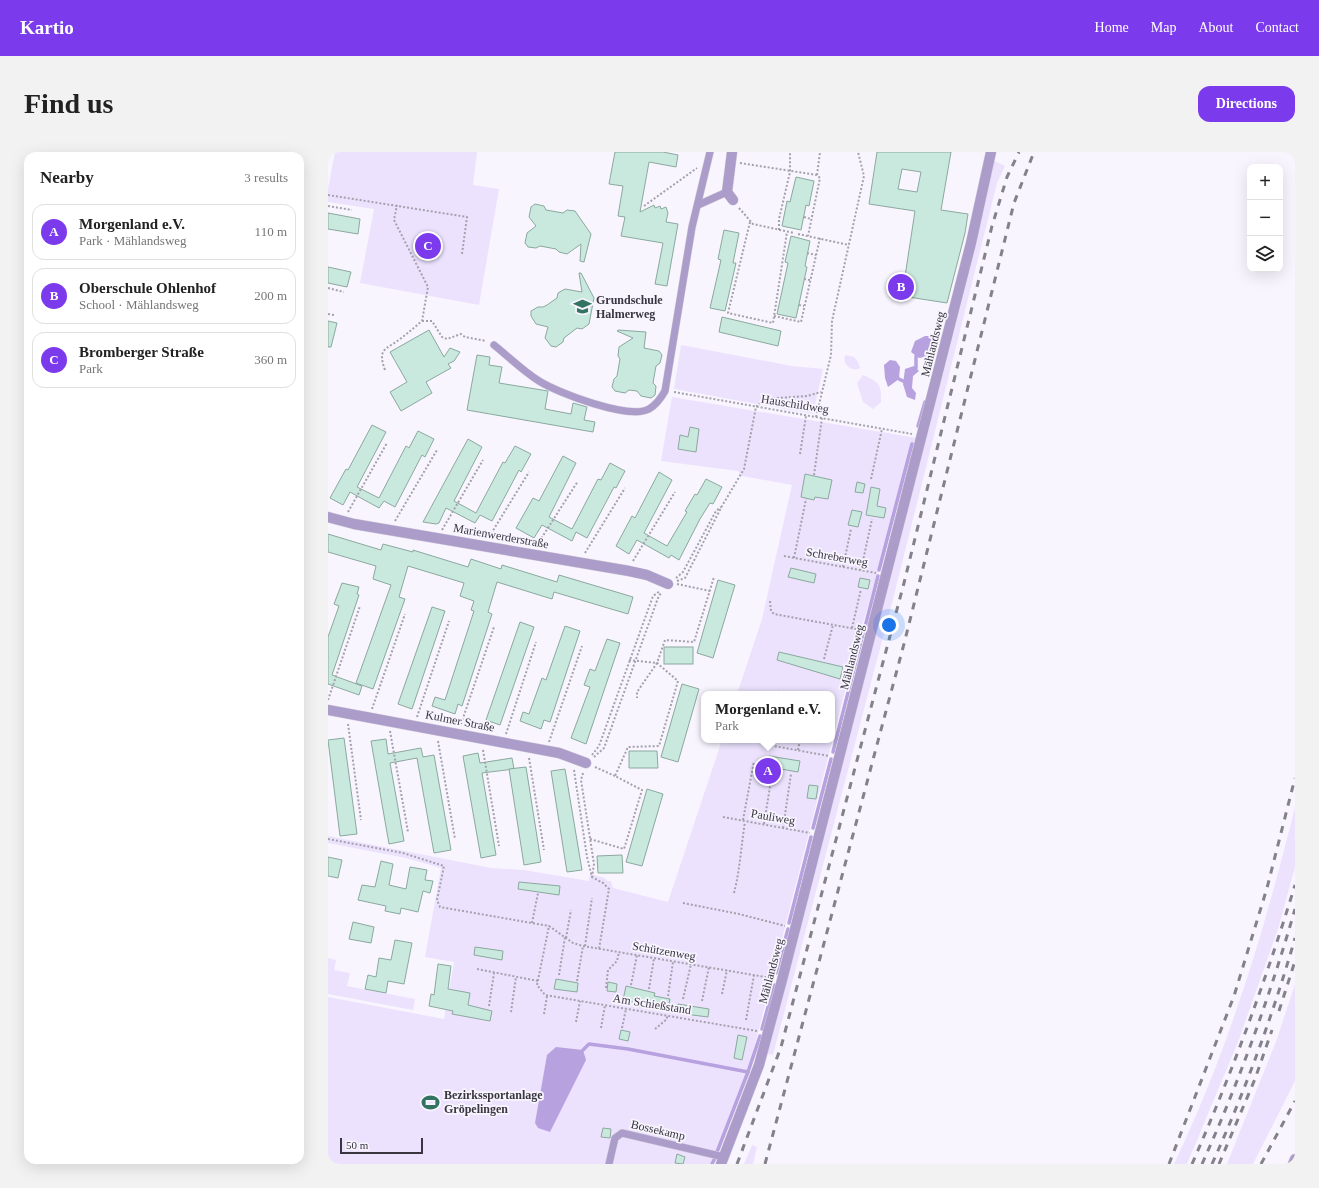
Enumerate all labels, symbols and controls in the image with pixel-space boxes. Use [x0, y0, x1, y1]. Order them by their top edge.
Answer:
text: Kartio [20, 17, 74, 38]
text: Home [1095, 20, 1129, 35]
text: Map [1151, 20, 1176, 35]
text: About [1198, 20, 1233, 35]
text: Contact [1255, 20, 1299, 35]
button: Directions [1198, 86, 1295, 122]
text: Find us [24, 88, 114, 119]
map controls [1247, 164, 1283, 272]
button: + [1247, 164, 1283, 200]
text: Nearby [40, 168, 94, 187]
text: 3 results [244, 170, 288, 185]
button: − [1247, 200, 1283, 236]
text: Morgenland e.V. [79, 216, 185, 232]
text: A [49, 224, 59, 239]
text: 110 m [255, 224, 287, 239]
pin: C [415, 231, 441, 261]
text: Park · Mählandsweg [79, 233, 187, 248]
button: layers [1247, 236, 1283, 272]
pin: B [888, 272, 914, 302]
text: Oberschule Ohlenhof [79, 280, 216, 296]
text: B [50, 288, 58, 303]
text: 200 m [254, 288, 287, 303]
place label: Grundschule Halmerweg [596, 293, 663, 321]
text: School · Mählandsweg [79, 297, 199, 312]
school or university icon: Grundschule Halmerweg [573, 297, 593, 317]
street label: Mählandsweg [918, 310, 948, 378]
text: Bromberger Straße [79, 344, 204, 360]
text: C [49, 352, 59, 367]
text: 360 m [254, 352, 287, 367]
text: Park [79, 361, 103, 376]
street label: Hauschildweg [760, 392, 830, 416]
street label: Marienwerderstraße [452, 521, 550, 551]
street label: Schreberweg [805, 545, 869, 569]
your location [879, 615, 899, 635]
street label: Mählandsweg [837, 623, 867, 691]
popup [701, 691, 835, 743]
text: Morgenland e.V. [715, 701, 821, 717]
street label: Kulmer Straße [424, 707, 496, 735]
text: Park [715, 718, 739, 733]
pin: A [755, 756, 781, 786]
street label: Pauliweg [750, 806, 796, 828]
street label: Mählandsweg [756, 937, 786, 1005]
street label: Schützenweg [631, 939, 697, 963]
street label: Am Schießstand [612, 991, 692, 1017]
place label: Bezirkssportanlage Gröpelingen [444, 1088, 543, 1116]
sports icon: Bezirkssportanlage Gröpelingen [421, 1092, 441, 1112]
street label: Bossekamp [629, 1117, 687, 1143]
scale bar [340, 1136, 423, 1155]
text: 50 m [346, 1139, 368, 1151]

